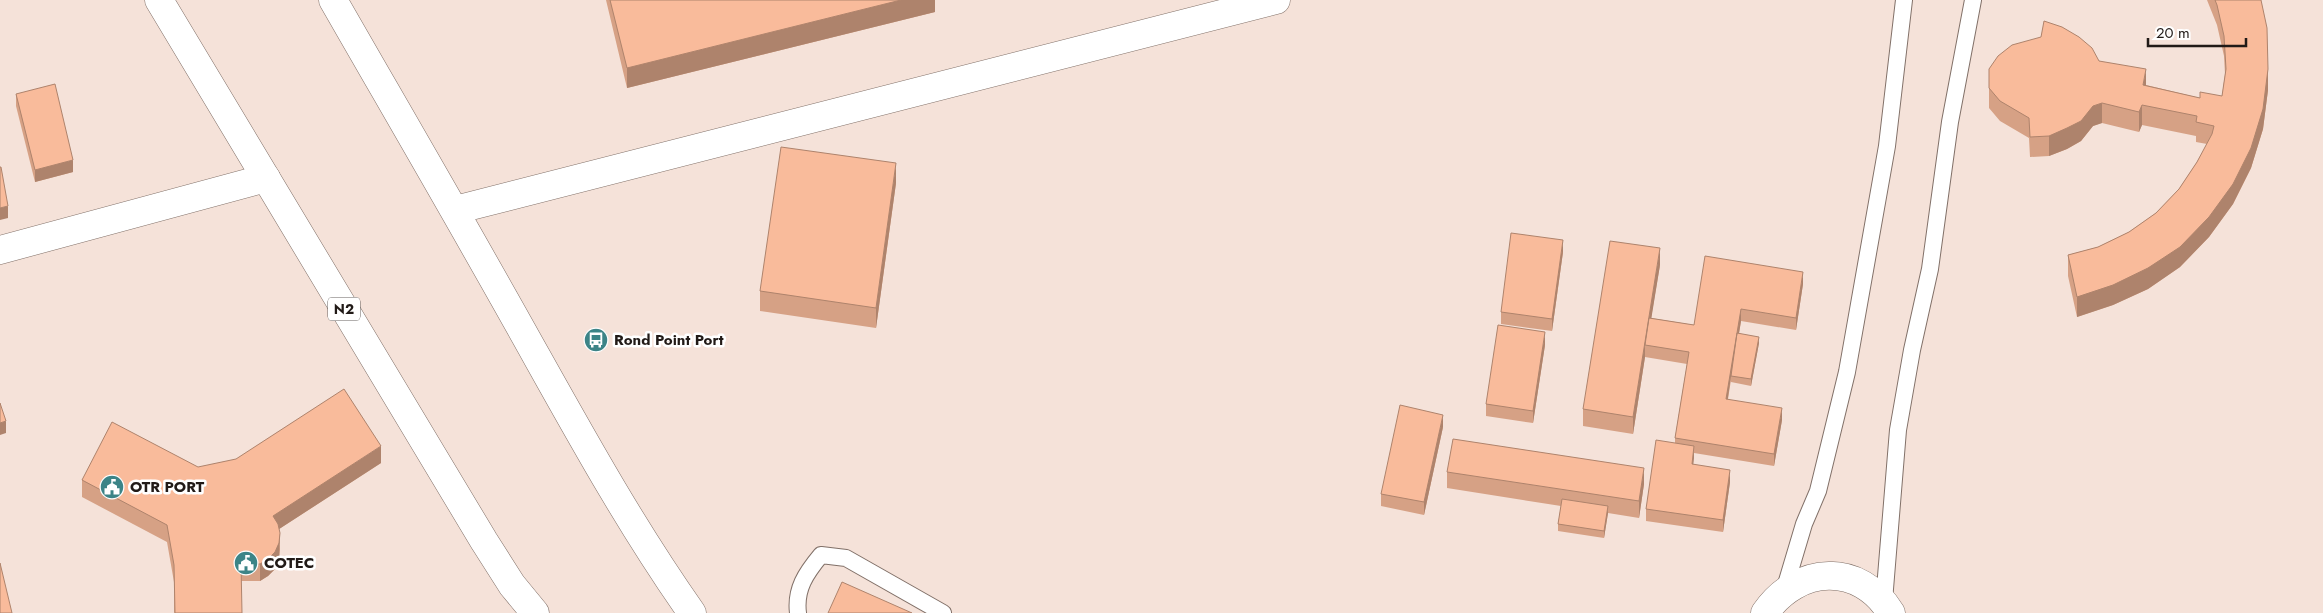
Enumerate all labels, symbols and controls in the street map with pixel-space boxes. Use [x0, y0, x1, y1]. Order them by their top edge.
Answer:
scale bar [2148, 15, 2246, 47]
text: 20 m [2156, 22, 2190, 44]
road number: N2 [328, 298, 360, 320]
bus stop icon: Rond Point Port [583, 327, 609, 353]
place label: Rond Point Port [614, 329, 724, 351]
public building icon: OTR PORT [99, 474, 125, 500]
place label: OTR PORT [130, 476, 205, 498]
public building icon: COTEC [233, 550, 259, 576]
place label: COTEC [264, 552, 314, 574]

